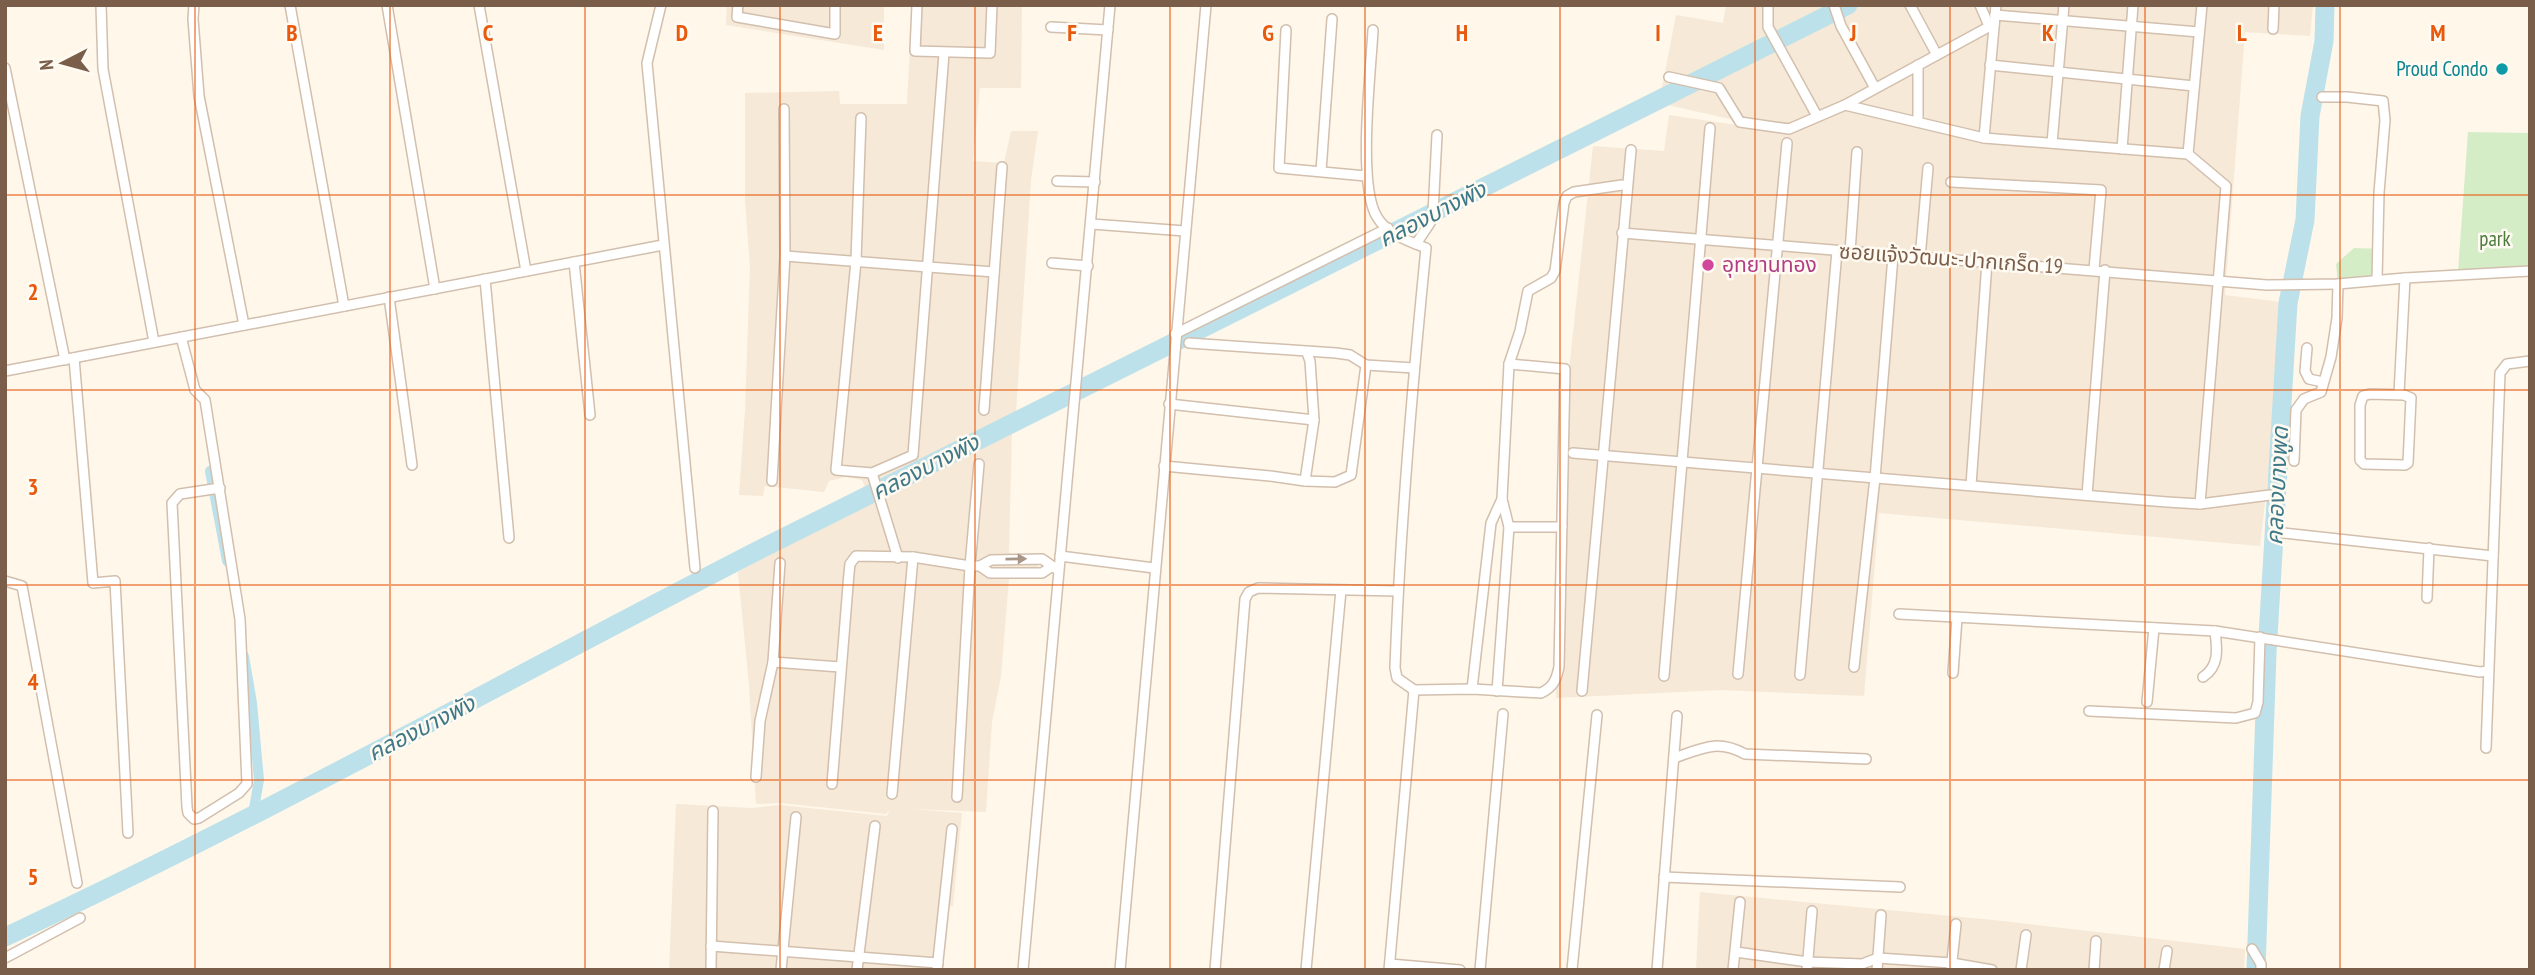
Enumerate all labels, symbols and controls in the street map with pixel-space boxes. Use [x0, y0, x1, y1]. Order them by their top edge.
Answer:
text: B [286, 18, 298, 47]
text: C [483, 18, 494, 47]
text: D [676, 18, 688, 47]
text: E [873, 18, 883, 47]
text: F [1067, 18, 1077, 47]
text: G [1262, 18, 1274, 47]
text: H [1456, 18, 1468, 47]
text: I [1655, 18, 1661, 47]
text: J [1849, 18, 1856, 47]
text: K [2042, 18, 2054, 47]
text: L [2237, 18, 2247, 47]
text: M [2430, 18, 2446, 47]
north arrow [28, 28, 98, 98]
place label: Proud Condo [2396, 55, 2488, 82]
text: N [34, 58, 59, 71]
marker: Proud Condo [2494, 61, 2510, 77]
water label: คลองบางพัง [1373, 173, 1492, 253]
park label: park [2479, 225, 2511, 252]
street label: ซอยแจ้งวัฒนะ-ปากเกร็ด 19 [1838, 237, 2064, 280]
place label: อุทยานทอง [1722, 251, 1817, 278]
marker: อุทยานทอง [1700, 257, 1716, 273]
text: 2 [28, 277, 39, 306]
water label: คลองบางพูด [2259, 425, 2295, 546]
water label: คลองบางพัง [866, 426, 985, 506]
text: 3 [28, 472, 39, 501]
one-way arrow [1006, 553, 1028, 565]
text: 4 [28, 667, 39, 696]
water label: คลองบางพัง [362, 687, 481, 767]
text: 5 [28, 862, 39, 891]

